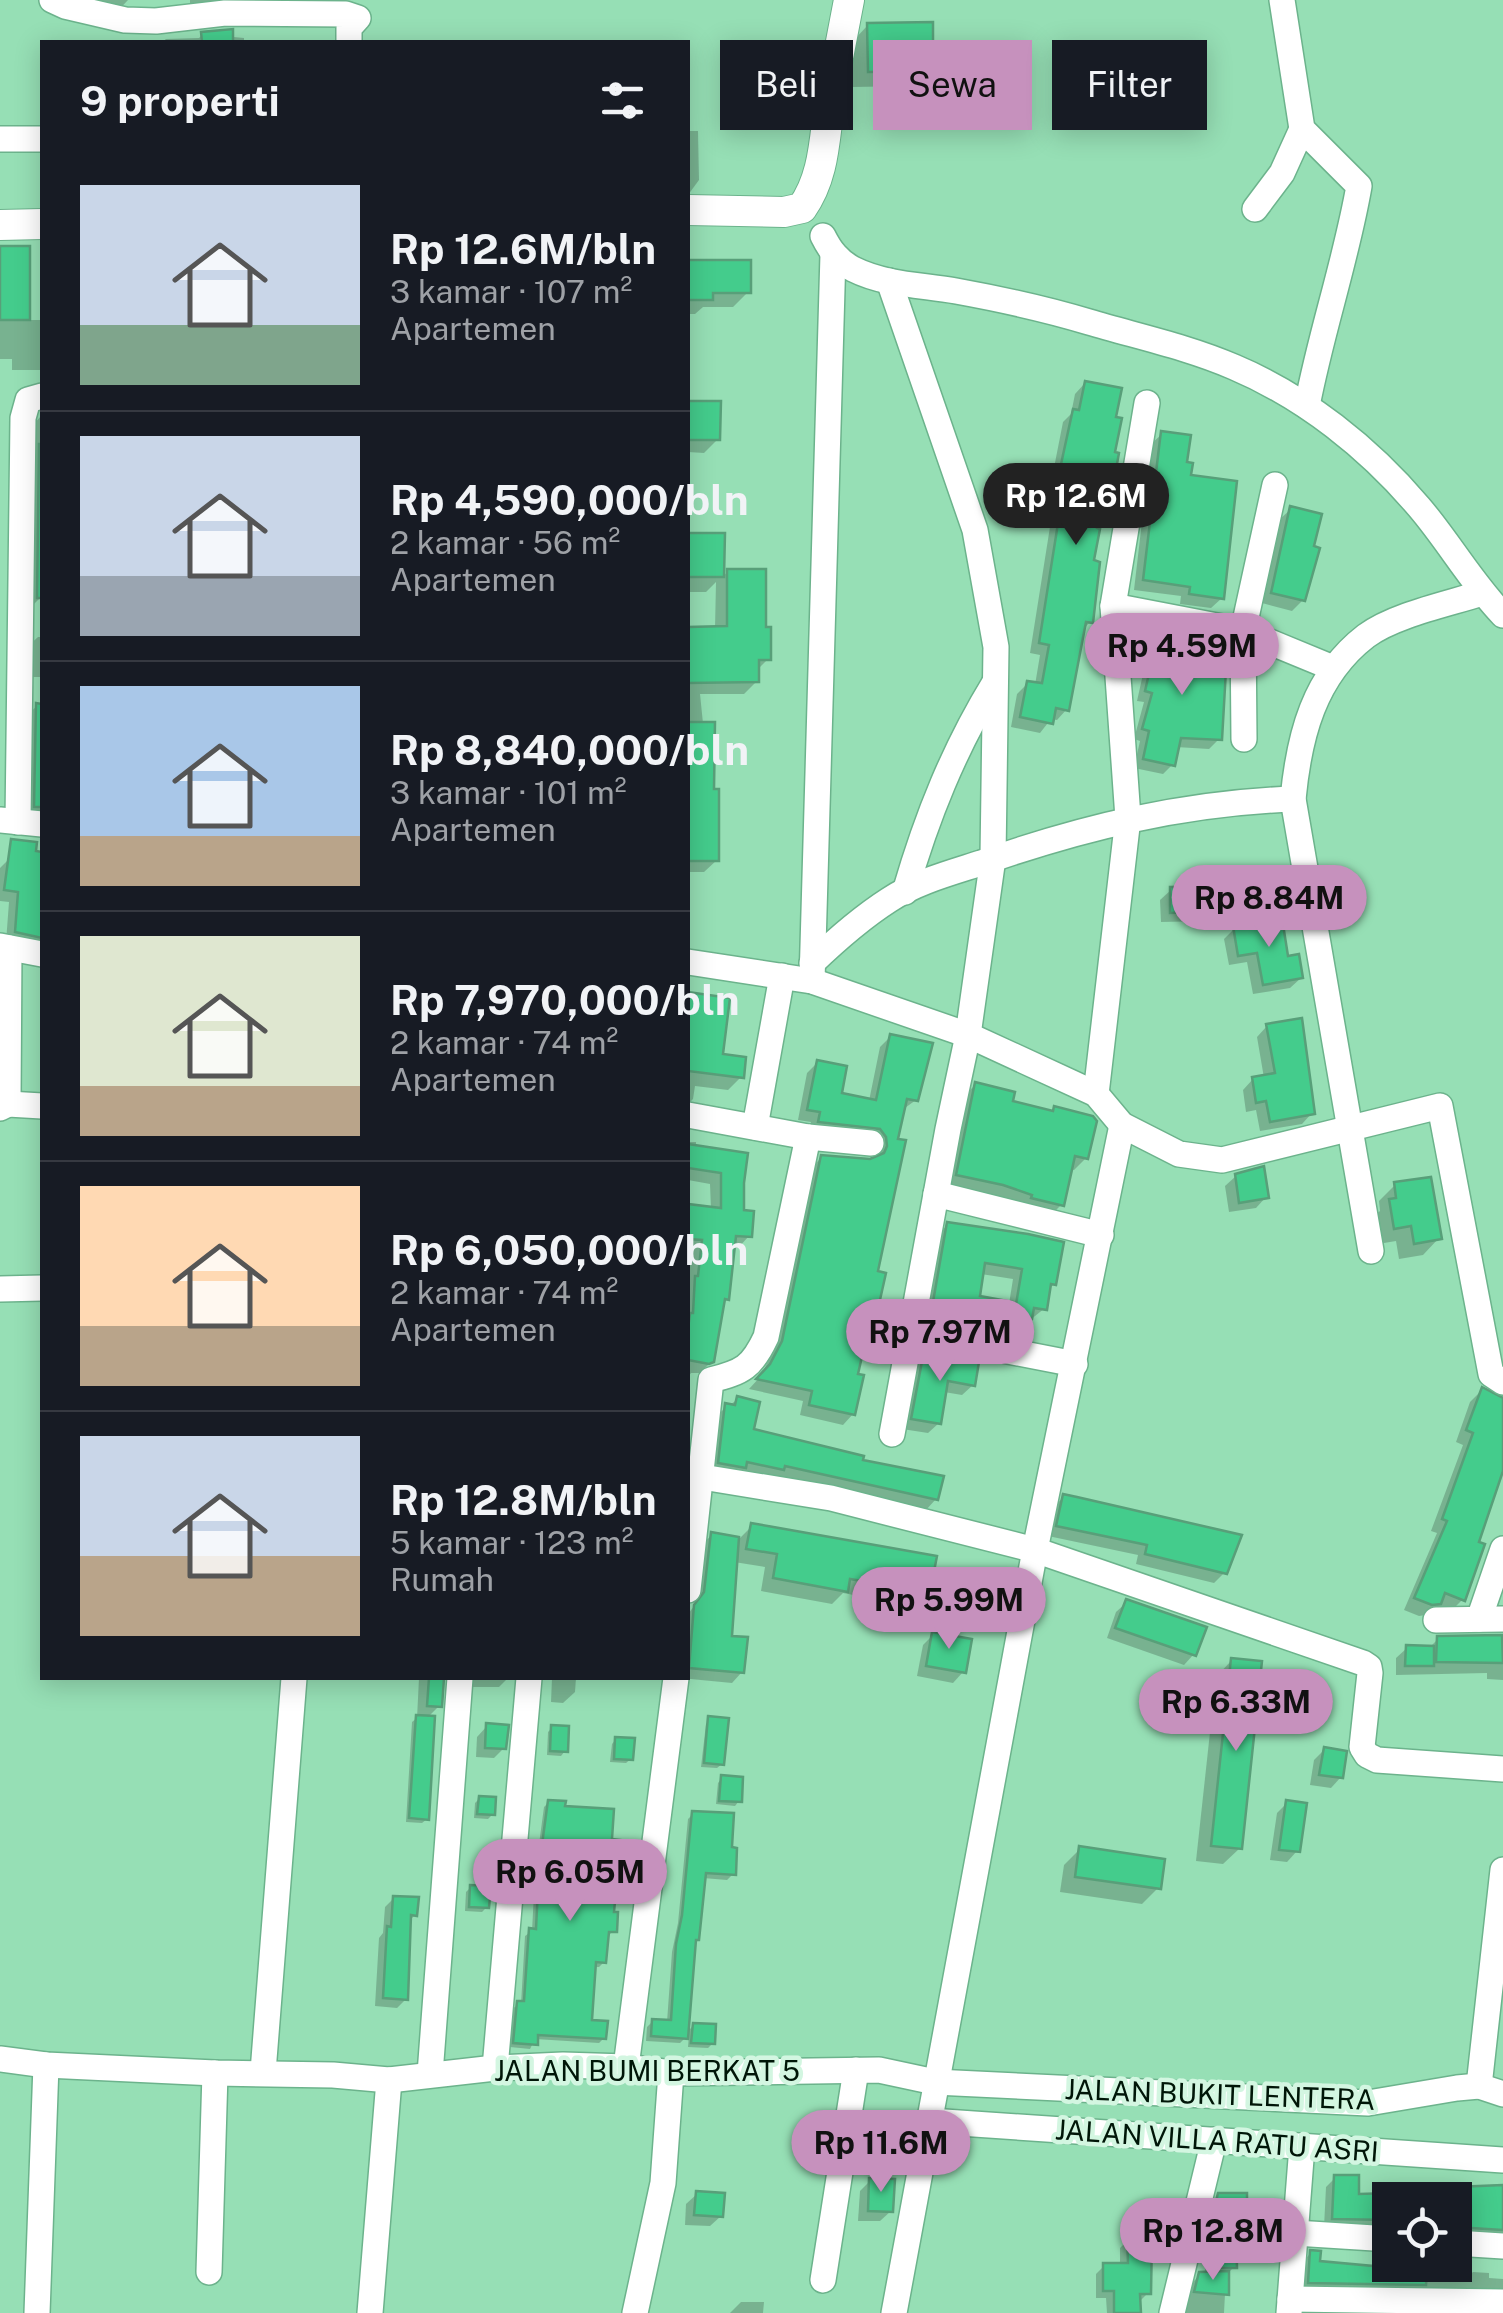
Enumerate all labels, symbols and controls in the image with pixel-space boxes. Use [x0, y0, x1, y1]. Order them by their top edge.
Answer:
chip: Beli [720, 40, 853, 130]
chip: Sewa [873, 40, 1032, 130]
chip: Filter [1052, 40, 1207, 130]
icon: filters [595, 73, 650, 128]
text: 9 properti [80, 76, 280, 125]
text: Rp 12.6M/bln [390, 224, 656, 273]
icon: home [160, 225, 280, 345]
text: 3 kamar · 107 m² [390, 273, 632, 310]
text: Apartemen [390, 310, 556, 347]
pin: Rp 12.6M [973, 463, 1179, 548]
text: Rp 4,590,000/bln [390, 475, 749, 524]
icon: home [160, 476, 280, 596]
text: Rp 12.6M [1005, 477, 1147, 514]
text: 2 kamar · 56 m² [390, 524, 620, 561]
text: Apartemen [390, 561, 556, 598]
pin: Rp 4.59M [1079, 613, 1285, 698]
text: Rp 4.59M [1107, 627, 1257, 664]
text: Rp 8,840,000/bln [390, 725, 749, 774]
icon: home [160, 726, 280, 846]
text: 3 kamar · 101 m² [390, 774, 627, 811]
text: Apartemen [390, 811, 556, 848]
pin: Rp 8.84M [1166, 865, 1372, 950]
text: Rp 8.84M [1194, 879, 1344, 916]
text: Rp 7,970,000/bln [390, 975, 740, 1024]
icon: home [160, 976, 280, 1096]
text: 2 kamar · 74 m² [390, 1024, 618, 1061]
text: Apartemen [390, 1061, 556, 1098]
text: Rp 6,050,000/bln [390, 1225, 748, 1274]
icon: home [160, 1226, 280, 1346]
text: 2 kamar · 74 m² [390, 1274, 618, 1311]
pin: Rp 7.97M [837, 1299, 1043, 1384]
text: Apartemen [390, 1311, 556, 1348]
text: Rp 7.97M [868, 1313, 1012, 1350]
text: Rp 12.8M/bln [390, 1475, 657, 1524]
icon: home [160, 1476, 280, 1596]
text: 5 kamar · 123 m² [390, 1524, 633, 1561]
text: Rumah [390, 1561, 494, 1598]
pin: Rp 5.99M [846, 1567, 1052, 1652]
text: Rp 5.99M [874, 1581, 1024, 1618]
pin: Rp 6.33M [1133, 1669, 1339, 1754]
text: Rp 6.33M [1161, 1683, 1311, 1720]
pin: Rp 6.05M [467, 1839, 673, 1924]
text: Rp 6.05M [495, 1853, 645, 1890]
street label: JALAN BUMI BERKAT 5 [494, 2054, 800, 2087]
street label: JALAN BUKIT LENTERA [1064, 2072, 1376, 2116]
pin: Rp 11.6M [778, 2110, 984, 2195]
street label: JALAN VILLA RATU ASRI [1054, 2112, 1380, 2168]
text: Rp 11.6M [813, 2124, 949, 2161]
map controls [1372, 2182, 1472, 2282]
button: locate [1372, 2182, 1472, 2282]
pin: Rp 12.8M [1110, 2198, 1316, 2283]
text: Rp 12.8M [1142, 2212, 1284, 2249]

